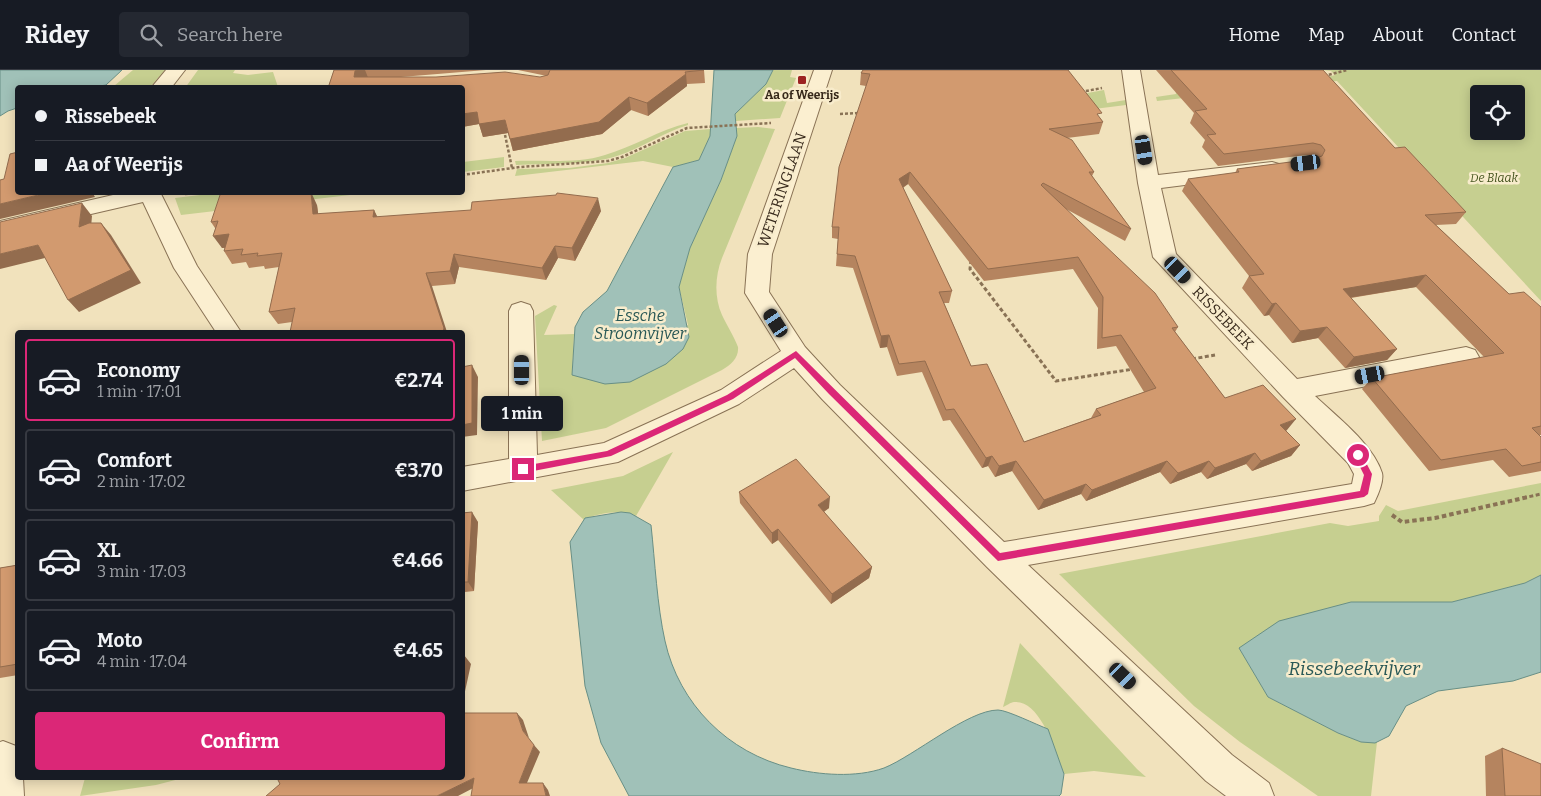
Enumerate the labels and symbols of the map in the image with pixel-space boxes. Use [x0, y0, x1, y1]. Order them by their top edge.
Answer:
marker: Aa of Weerijs [796, 74, 808, 86]
place label: Aa of Weerijs [765, 88, 839, 103]
street label: WETERINGLAAN [754, 130, 810, 250]
car [1134, 134, 1153, 166]
car [1290, 154, 1321, 172]
park label: De Blaak [1470, 171, 1519, 185]
car [1162, 254, 1193, 286]
street label: RISSEBEEK [1189, 283, 1258, 353]
water label: Essche Stroomvijver [594, 306, 688, 343]
car [761, 306, 790, 340]
car [514, 355, 529, 385]
car [1353, 365, 1386, 385]
callout: 1 min [482, 396, 564, 432]
route start [1347, 444, 1369, 466]
route end [512, 458, 534, 480]
water label: Rissebeekvijver [1288, 657, 1421, 680]
car [1107, 660, 1139, 692]

